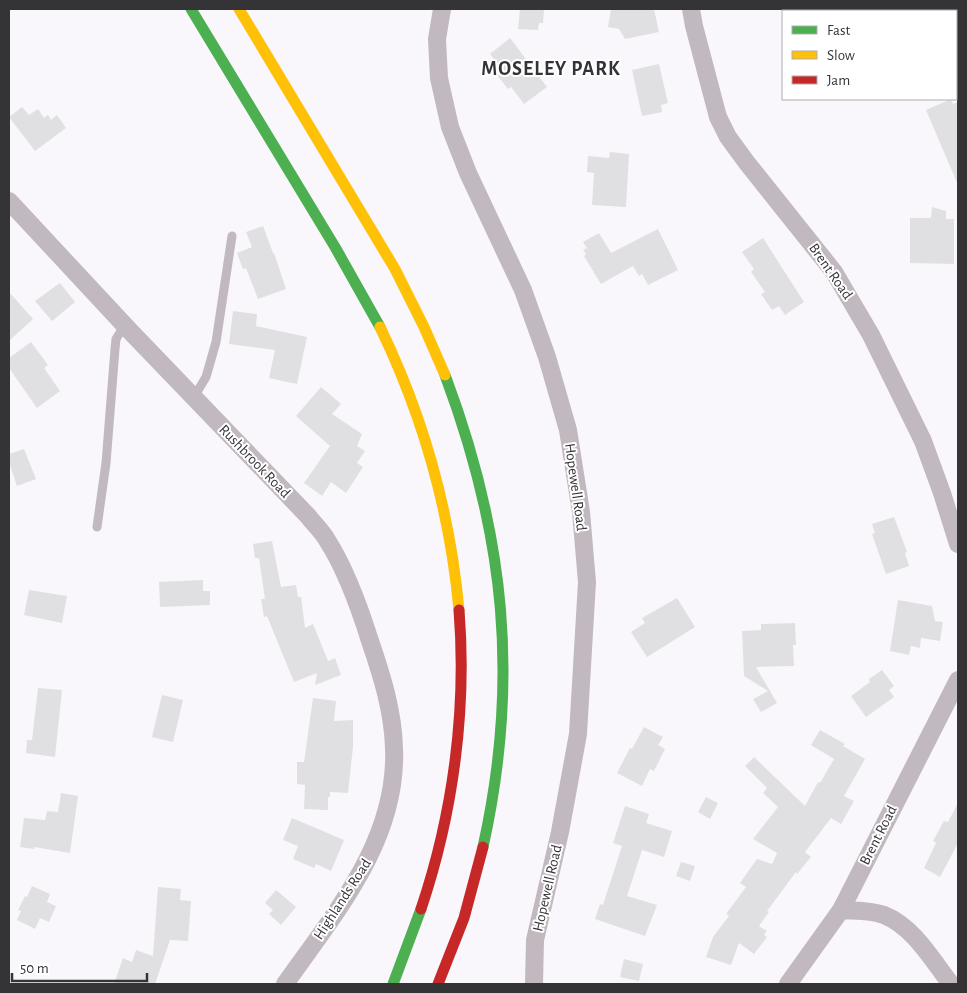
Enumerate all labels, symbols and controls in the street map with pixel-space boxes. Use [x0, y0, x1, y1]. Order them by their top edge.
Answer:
legend [782, 10, 957, 100]
text: Fast [827, 23, 851, 38]
text: Slow [827, 48, 855, 63]
district label: MOSELEY PARK [481, 59, 621, 79]
text: Jam [827, 73, 850, 88]
street label: Brent Road [806, 241, 855, 302]
street label: Rushbrook Road [216, 422, 293, 501]
street label: Hopewell Road [562, 442, 589, 532]
street label: Brent Road [857, 803, 900, 867]
street label: Hopewell Road [530, 843, 565, 933]
street label: Highlands Road [311, 856, 374, 942]
scale bar [12, 950, 148, 982]
text: 50 m [20, 961, 49, 976]

